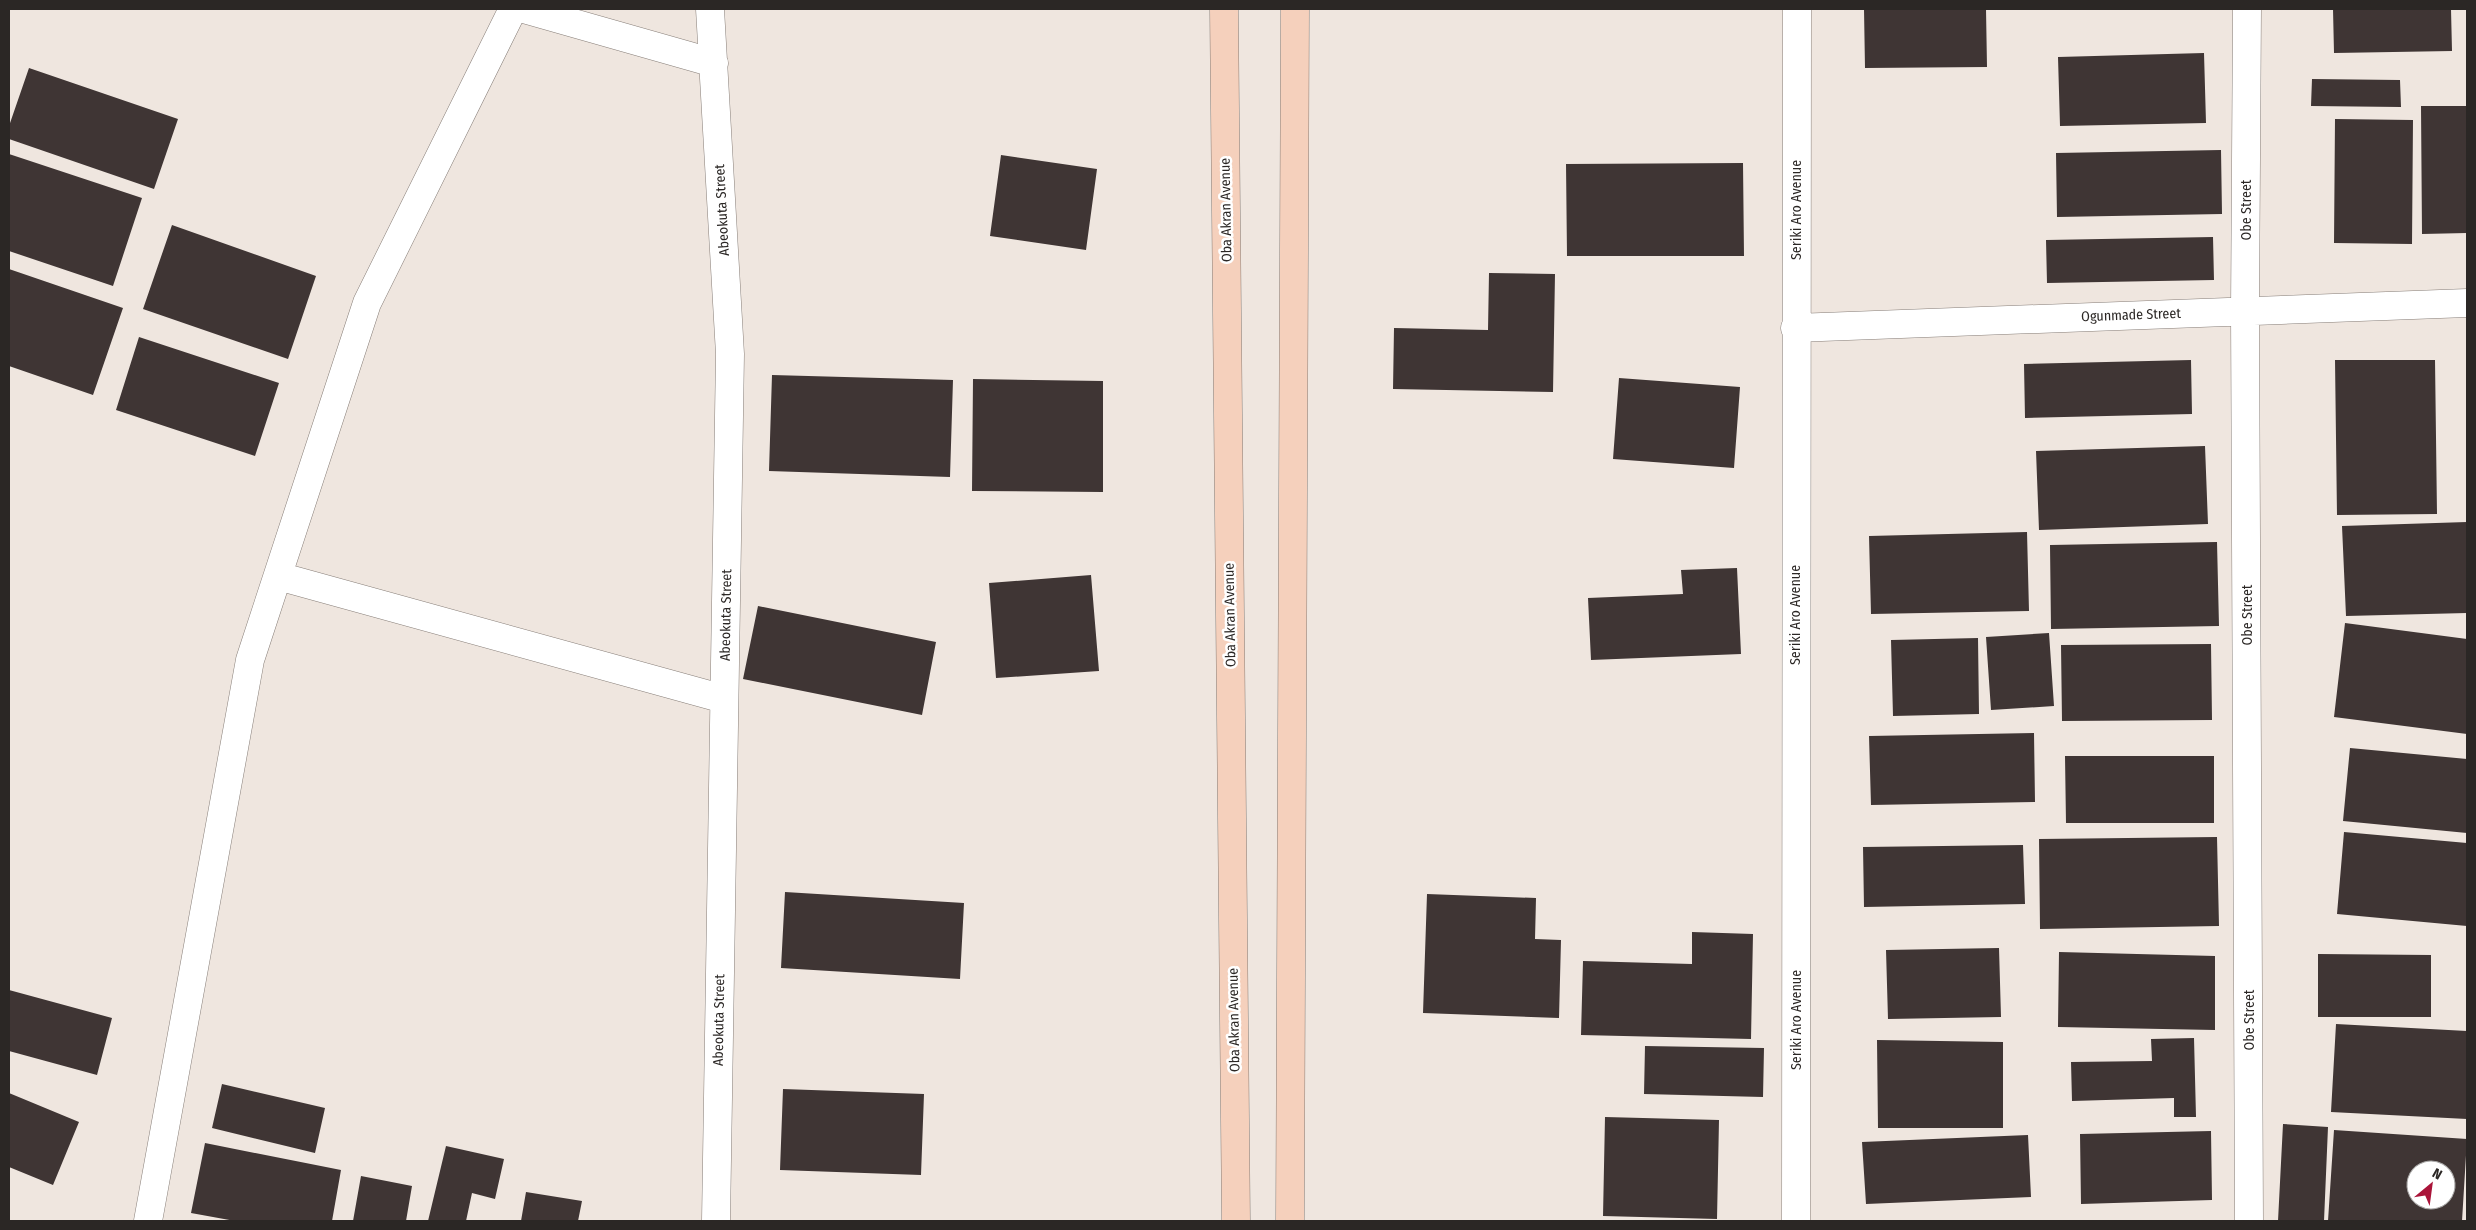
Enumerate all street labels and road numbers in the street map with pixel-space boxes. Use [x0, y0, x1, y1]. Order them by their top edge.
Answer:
street label: Oba Akran Avenue [1217, 158, 1235, 262]
street label: Seriki Aro Avenue [1788, 160, 1805, 260]
street label: Abeokuta Street [711, 163, 733, 256]
street label: Obe Street [2238, 179, 2255, 240]
street label: Ogunmade Street [2081, 305, 2182, 325]
street label: Oba Akran Avenue [1221, 563, 1239, 667]
street label: Seriki Aro Avenue [1787, 565, 1804, 665]
street label: Abeokuta Street [717, 568, 735, 661]
street label: Obe Street [2239, 584, 2256, 645]
street label: Oba Akran Avenue [1225, 968, 1243, 1072]
street label: Seriki Aro Avenue [1788, 970, 1805, 1070]
street label: Abeokuta Street [710, 973, 728, 1066]
street label: Obe Street [2241, 989, 2258, 1050]

